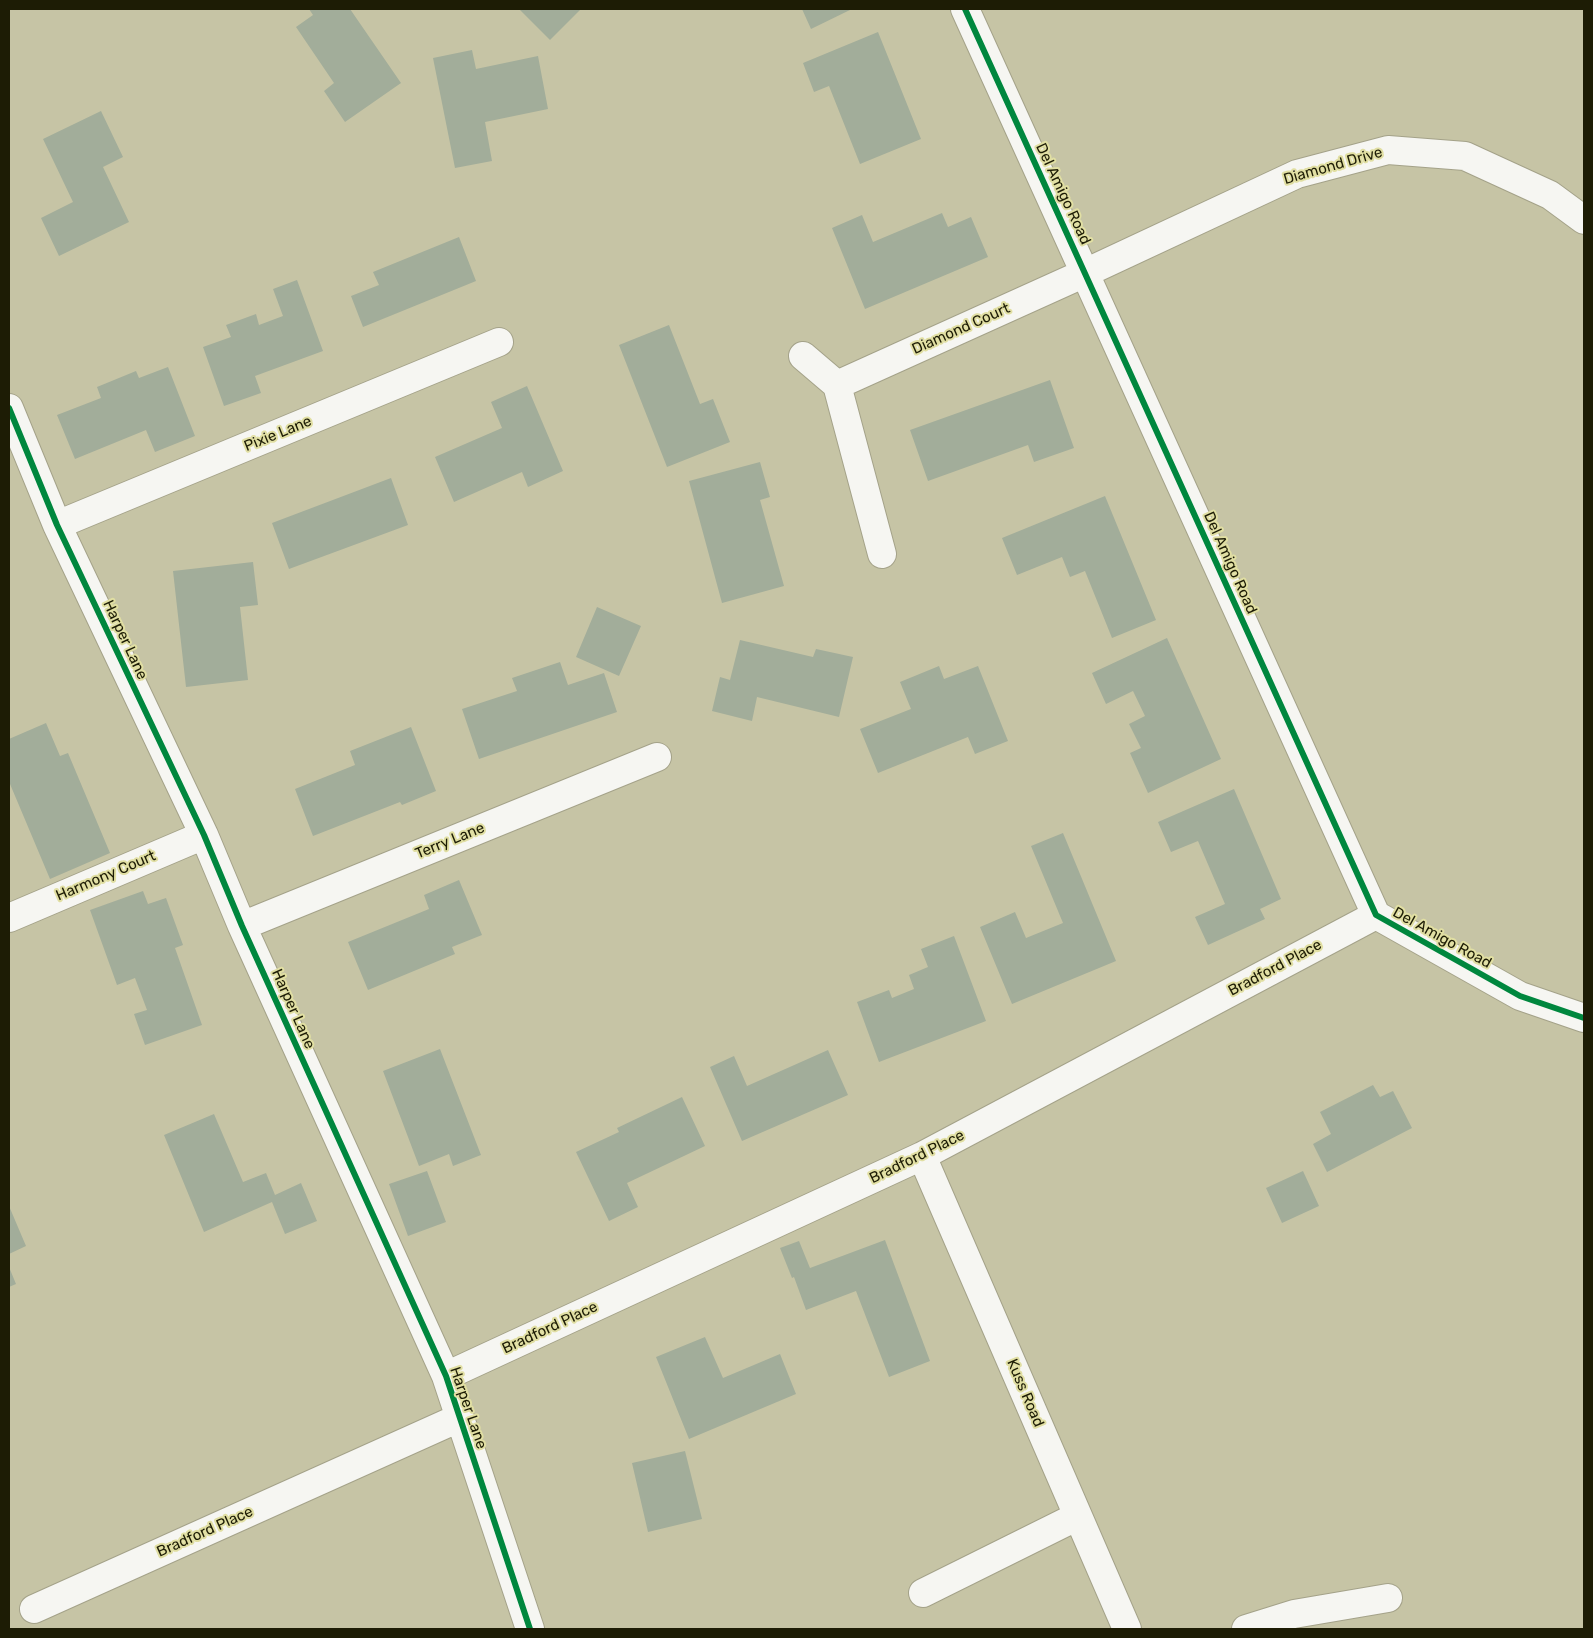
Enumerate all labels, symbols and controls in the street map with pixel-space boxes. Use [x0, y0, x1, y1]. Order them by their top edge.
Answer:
street label: Del Amigo Road [1032, 140, 1094, 248]
street label: Diamond Drive [1282, 143, 1384, 189]
street label: Diamond Court [909, 299, 1013, 359]
street label: Pixie Lane [242, 412, 314, 456]
street label: Del Amigo Road [1199, 509, 1261, 617]
street label: Harper Lane [99, 597, 151, 683]
street label: Terry Lane [413, 819, 487, 863]
street label: Harmony Court [53, 847, 159, 905]
street label: Del Amigo Road [1390, 903, 1494, 973]
street label: Bradford Place [1225, 936, 1325, 1000]
street label: Harper Lane [267, 966, 319, 1052]
street label: Bradford Place [867, 1126, 967, 1188]
street label: Bradford Place [499, 1298, 601, 1358]
street label: Kuss Road [1003, 1356, 1047, 1430]
street label: Harper Lane [446, 1365, 490, 1451]
street label: Bradford Place [154, 1503, 256, 1561]

